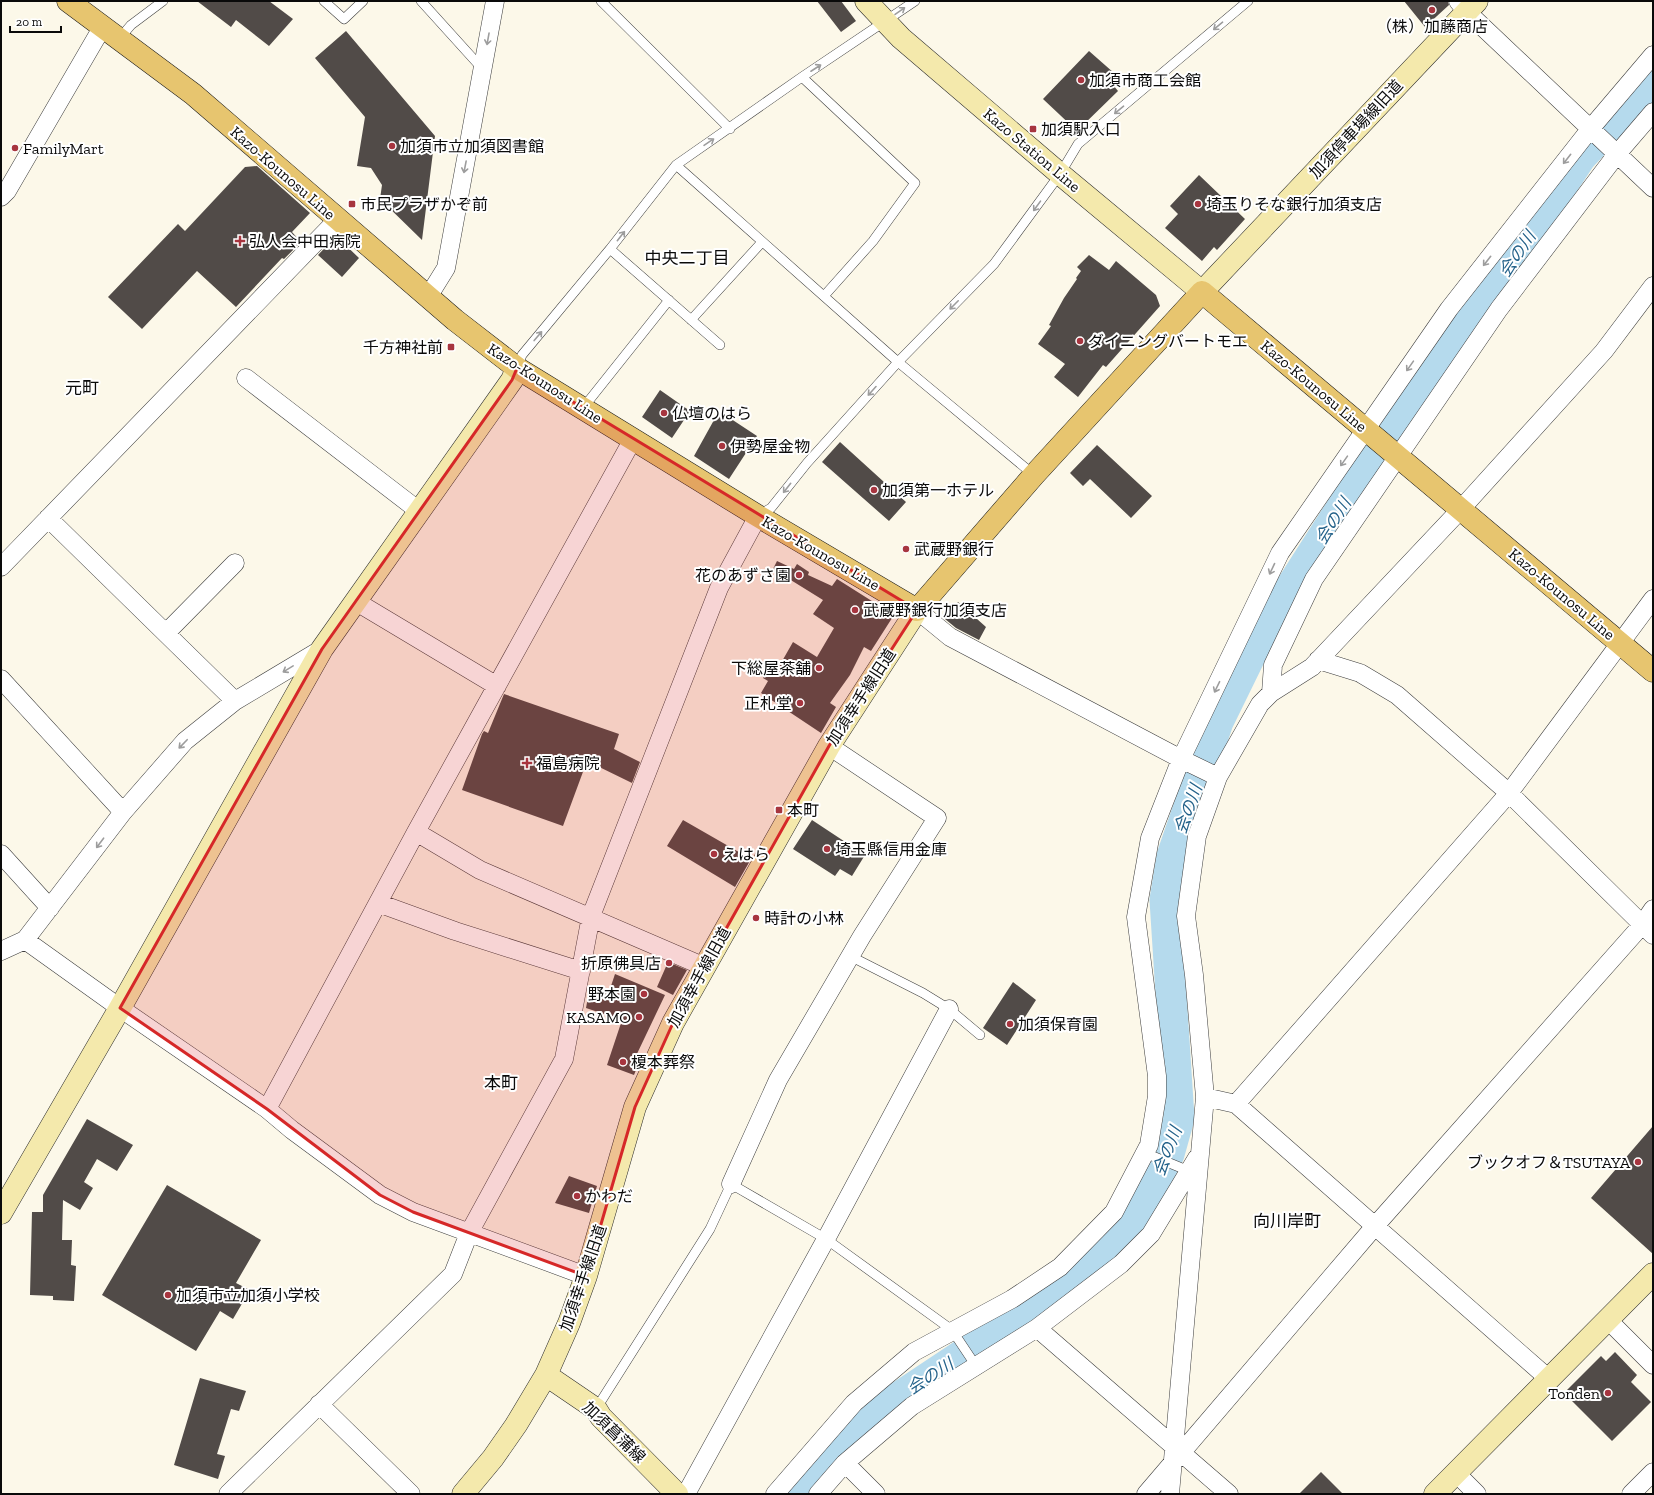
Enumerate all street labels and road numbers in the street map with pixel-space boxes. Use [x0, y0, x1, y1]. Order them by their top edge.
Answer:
street label: 加須停車場線旧道 [1305, 76, 1407, 182]
street label: Kazo Station Line [980, 104, 1084, 196]
street label: Kazo-Kounosu Line [227, 122, 339, 224]
street label: Kazo-Kounosu Line [1257, 336, 1371, 436]
street label: Kazo-Kounosu Line [484, 339, 606, 427]
street label: Kazo-Kounosu Line [759, 512, 883, 594]
street label: Kazo-Kounosu Line [1505, 544, 1619, 644]
street label: 加須幸手線旧道 [823, 645, 899, 749]
street label: 加須幸手線旧道 [664, 923, 734, 1031]
street label: 加須幸手線旧道 [556, 1222, 610, 1334]
street label: 加須菖蒲線 [579, 1397, 649, 1467]

